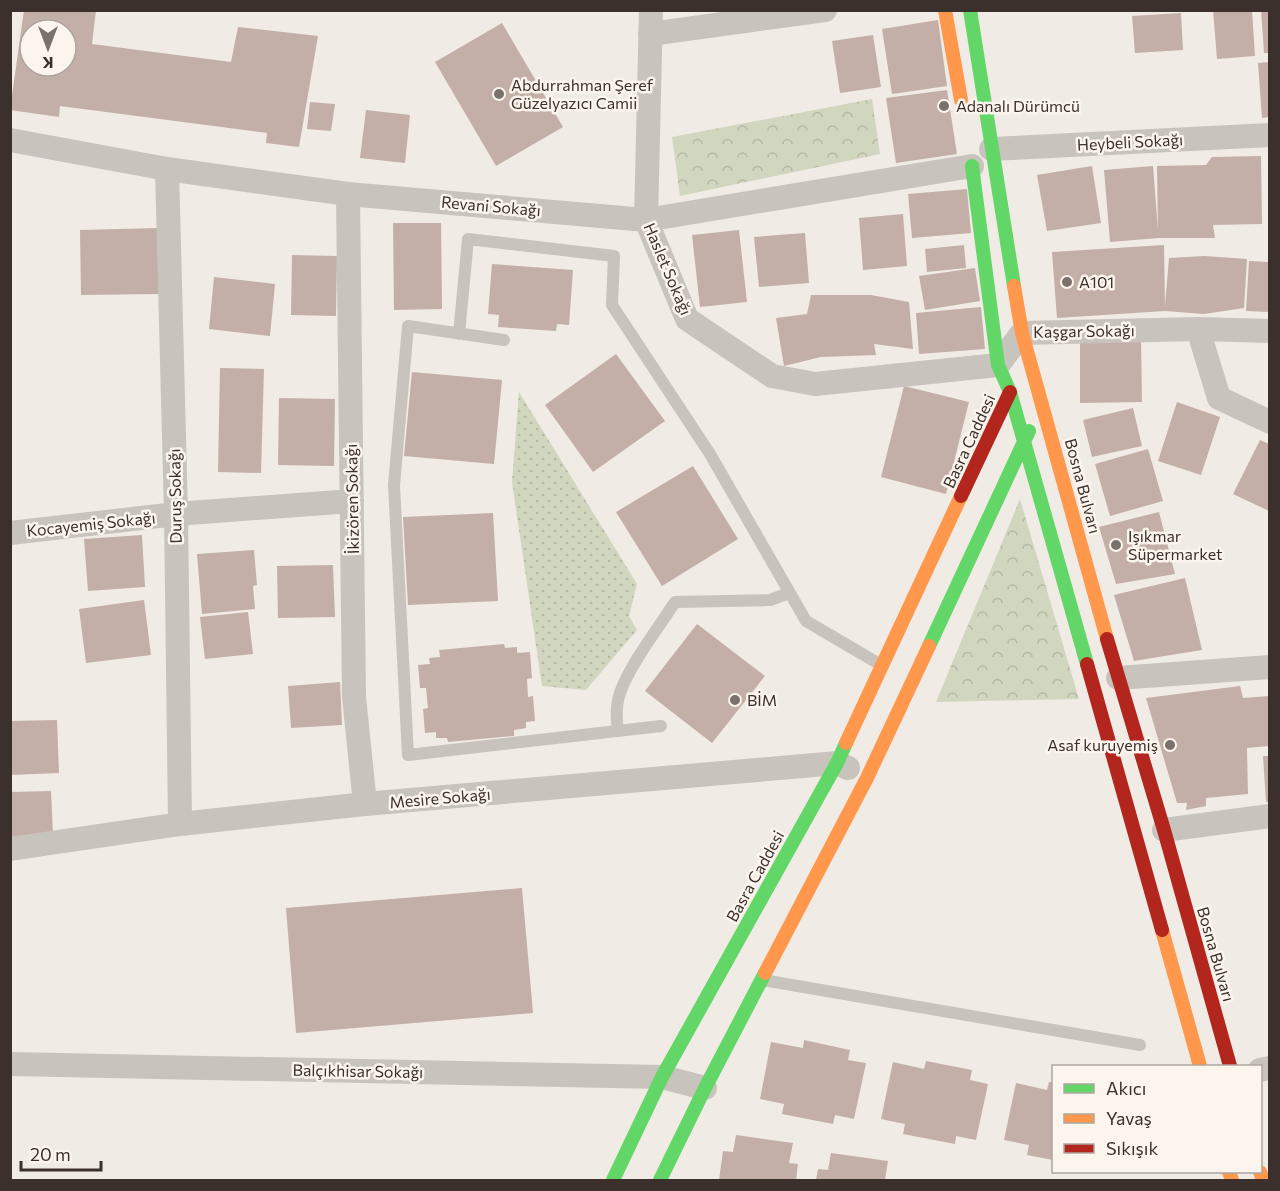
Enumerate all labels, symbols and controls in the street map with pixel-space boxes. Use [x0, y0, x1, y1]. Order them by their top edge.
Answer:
north arrow [18, 18, 78, 78]
text: K [42, 54, 54, 73]
place label: Abdurrahman Şeref Güzelyazıcı Camii [511, 75, 654, 112]
marker: Abdurrahman Şeref Güzelyazıcı Camii [492, 87, 506, 101]
place label: Adanalı Dürümcü [956, 96, 1080, 115]
marker: Adanalı Dürümcü [937, 99, 951, 113]
street label: Heybeli Sokağı [1076, 129, 1184, 154]
street label: Revani Sokağı [440, 192, 542, 219]
street label: Haslet Sokağı [640, 220, 696, 318]
place label: A101 [1079, 272, 1114, 291]
marker: A101 [1060, 275, 1074, 289]
street label: Kaşgar Sokağı [1033, 320, 1135, 341]
street label: Basra Caddesi [939, 391, 999, 491]
street label: Bosna Bulvarı [1062, 436, 1105, 536]
street label: İkizören Sokağı [341, 444, 362, 554]
street label: Duruş Sokağı [164, 448, 185, 544]
street label: Kocayemiş Sokağı [26, 507, 156, 540]
place label: Işıkmar Süpermarket [1128, 526, 1223, 563]
marker: Işıkmar Süpermarket [1109, 538, 1123, 552]
place label: BİM [747, 690, 777, 709]
marker: BİM [728, 693, 742, 707]
place label: Asaf kuruyemiş [1047, 735, 1158, 754]
marker: Asaf kuruyemiş [1163, 738, 1177, 752]
street label: Mesire Sokağı [389, 784, 491, 811]
street label: Basra Caddesi [722, 827, 787, 925]
street label: Bosna Bulvarı [1194, 904, 1239, 1004]
street label: Balçıkhisar Sokağı [293, 1060, 423, 1081]
legend [1052, 1065, 1262, 1173]
text: Akıcı [1106, 1077, 1146, 1099]
text: Yavaş [1106, 1107, 1152, 1129]
scale bar [21, 1134, 100, 1172]
text: Sıkışık [1106, 1137, 1158, 1159]
text: 20 m [30, 1143, 71, 1165]

